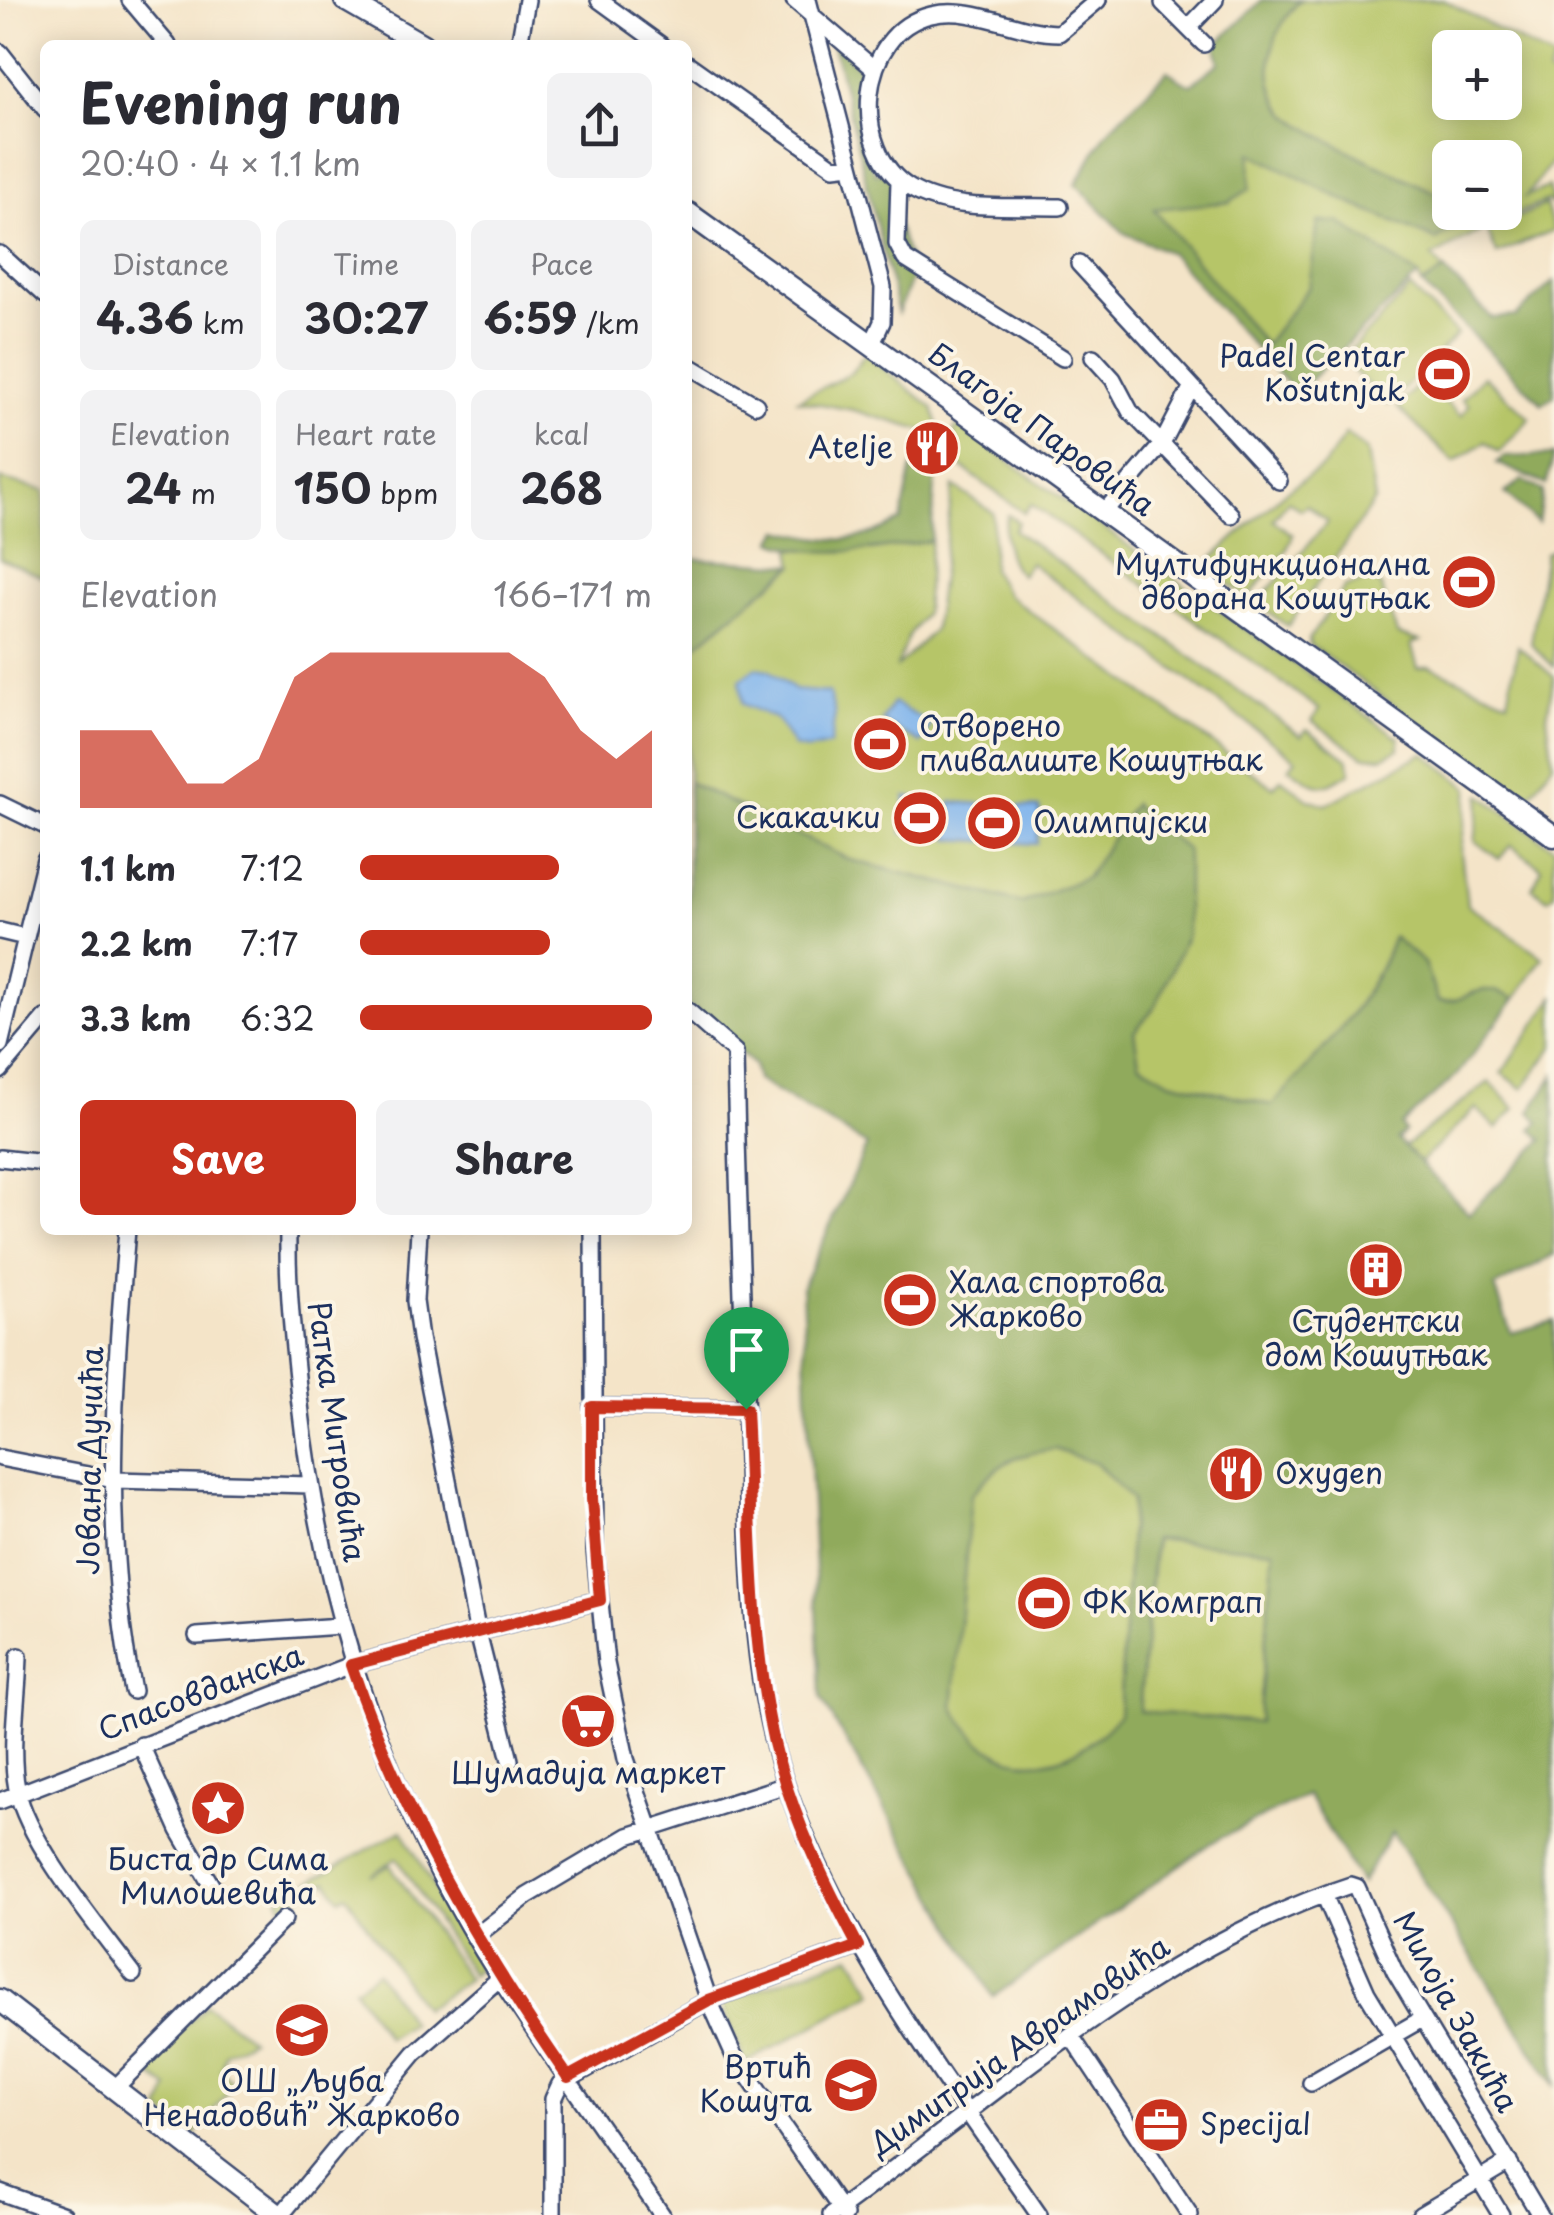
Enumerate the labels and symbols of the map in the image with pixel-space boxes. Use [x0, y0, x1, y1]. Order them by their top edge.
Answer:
street label: Благоја Паровића [920, 330, 1165, 526]
place label: Padel Centar Košutnjak [1219, 332, 1405, 411]
sports icon: Padel Centar Košutnjak [1414, 344, 1474, 404]
restaurant icon: Atelje [902, 418, 962, 478]
place label: Atelje [808, 423, 893, 468]
place label: Мултифункционална дворана Кошутњак [1115, 540, 1430, 619]
sports icon: Мултифункционална дворана Кошутњак [1439, 552, 1499, 612]
place label: Отворено пливалиште Кошутњак [919, 702, 1263, 781]
sports icon: Отворено пливалиште Кошутњак [850, 714, 910, 774]
sports icon: Скакачки [890, 788, 950, 848]
place label: Скакачки [736, 793, 881, 838]
sports icon: Олимпијски [964, 793, 1024, 853]
place label: Олимпијски [1033, 798, 1208, 843]
building icon: Студентски дом Кошутњак [1346, 1240, 1406, 1300]
place label: Хала спортова Жарково [949, 1258, 1164, 1337]
sports icon: Хала спортова Жарково [880, 1270, 940, 1330]
place label: Студентски дом Кошутњак [1264, 1297, 1488, 1376]
street label: Ратка Митровића [298, 1299, 379, 1565]
pin [704, 1307, 789, 1410]
street label: Јована Дучића [64, 1346, 113, 1576]
restaurant icon: Oxygen [1206, 1444, 1266, 1504]
place label: Oxygen [1275, 1449, 1383, 1494]
sports icon: ФК Комграп [1014, 1573, 1074, 1633]
place label: ФК Комграп [1083, 1578, 1263, 1623]
street label: Спасовданска [91, 1631, 310, 1751]
supermarket icon: Шумадија маркет [558, 1691, 618, 1751]
place label: Шумадија маркет [451, 1749, 725, 1794]
place icon: Биста др Сима Милошевића [188, 1778, 248, 1838]
place label: Биста др Сима Милошевића [108, 1835, 328, 1914]
street label: Милоја Закића [1383, 1902, 1531, 2120]
street label: Димитрија Аврамовића [858, 1923, 1178, 2166]
school or university icon: ОШ „Љуба Ненадовић” Жарково [272, 2000, 332, 2060]
place label: Вртић Кошута [699, 2043, 813, 2122]
school or university icon: Вртић Кошута [821, 2055, 881, 2115]
place label: ОШ „Љуба Ненадовић” Жарково [143, 2057, 461, 2136]
office icon: Specijal [1131, 2095, 1191, 2155]
place label: Specijal [1200, 2100, 1311, 2145]

